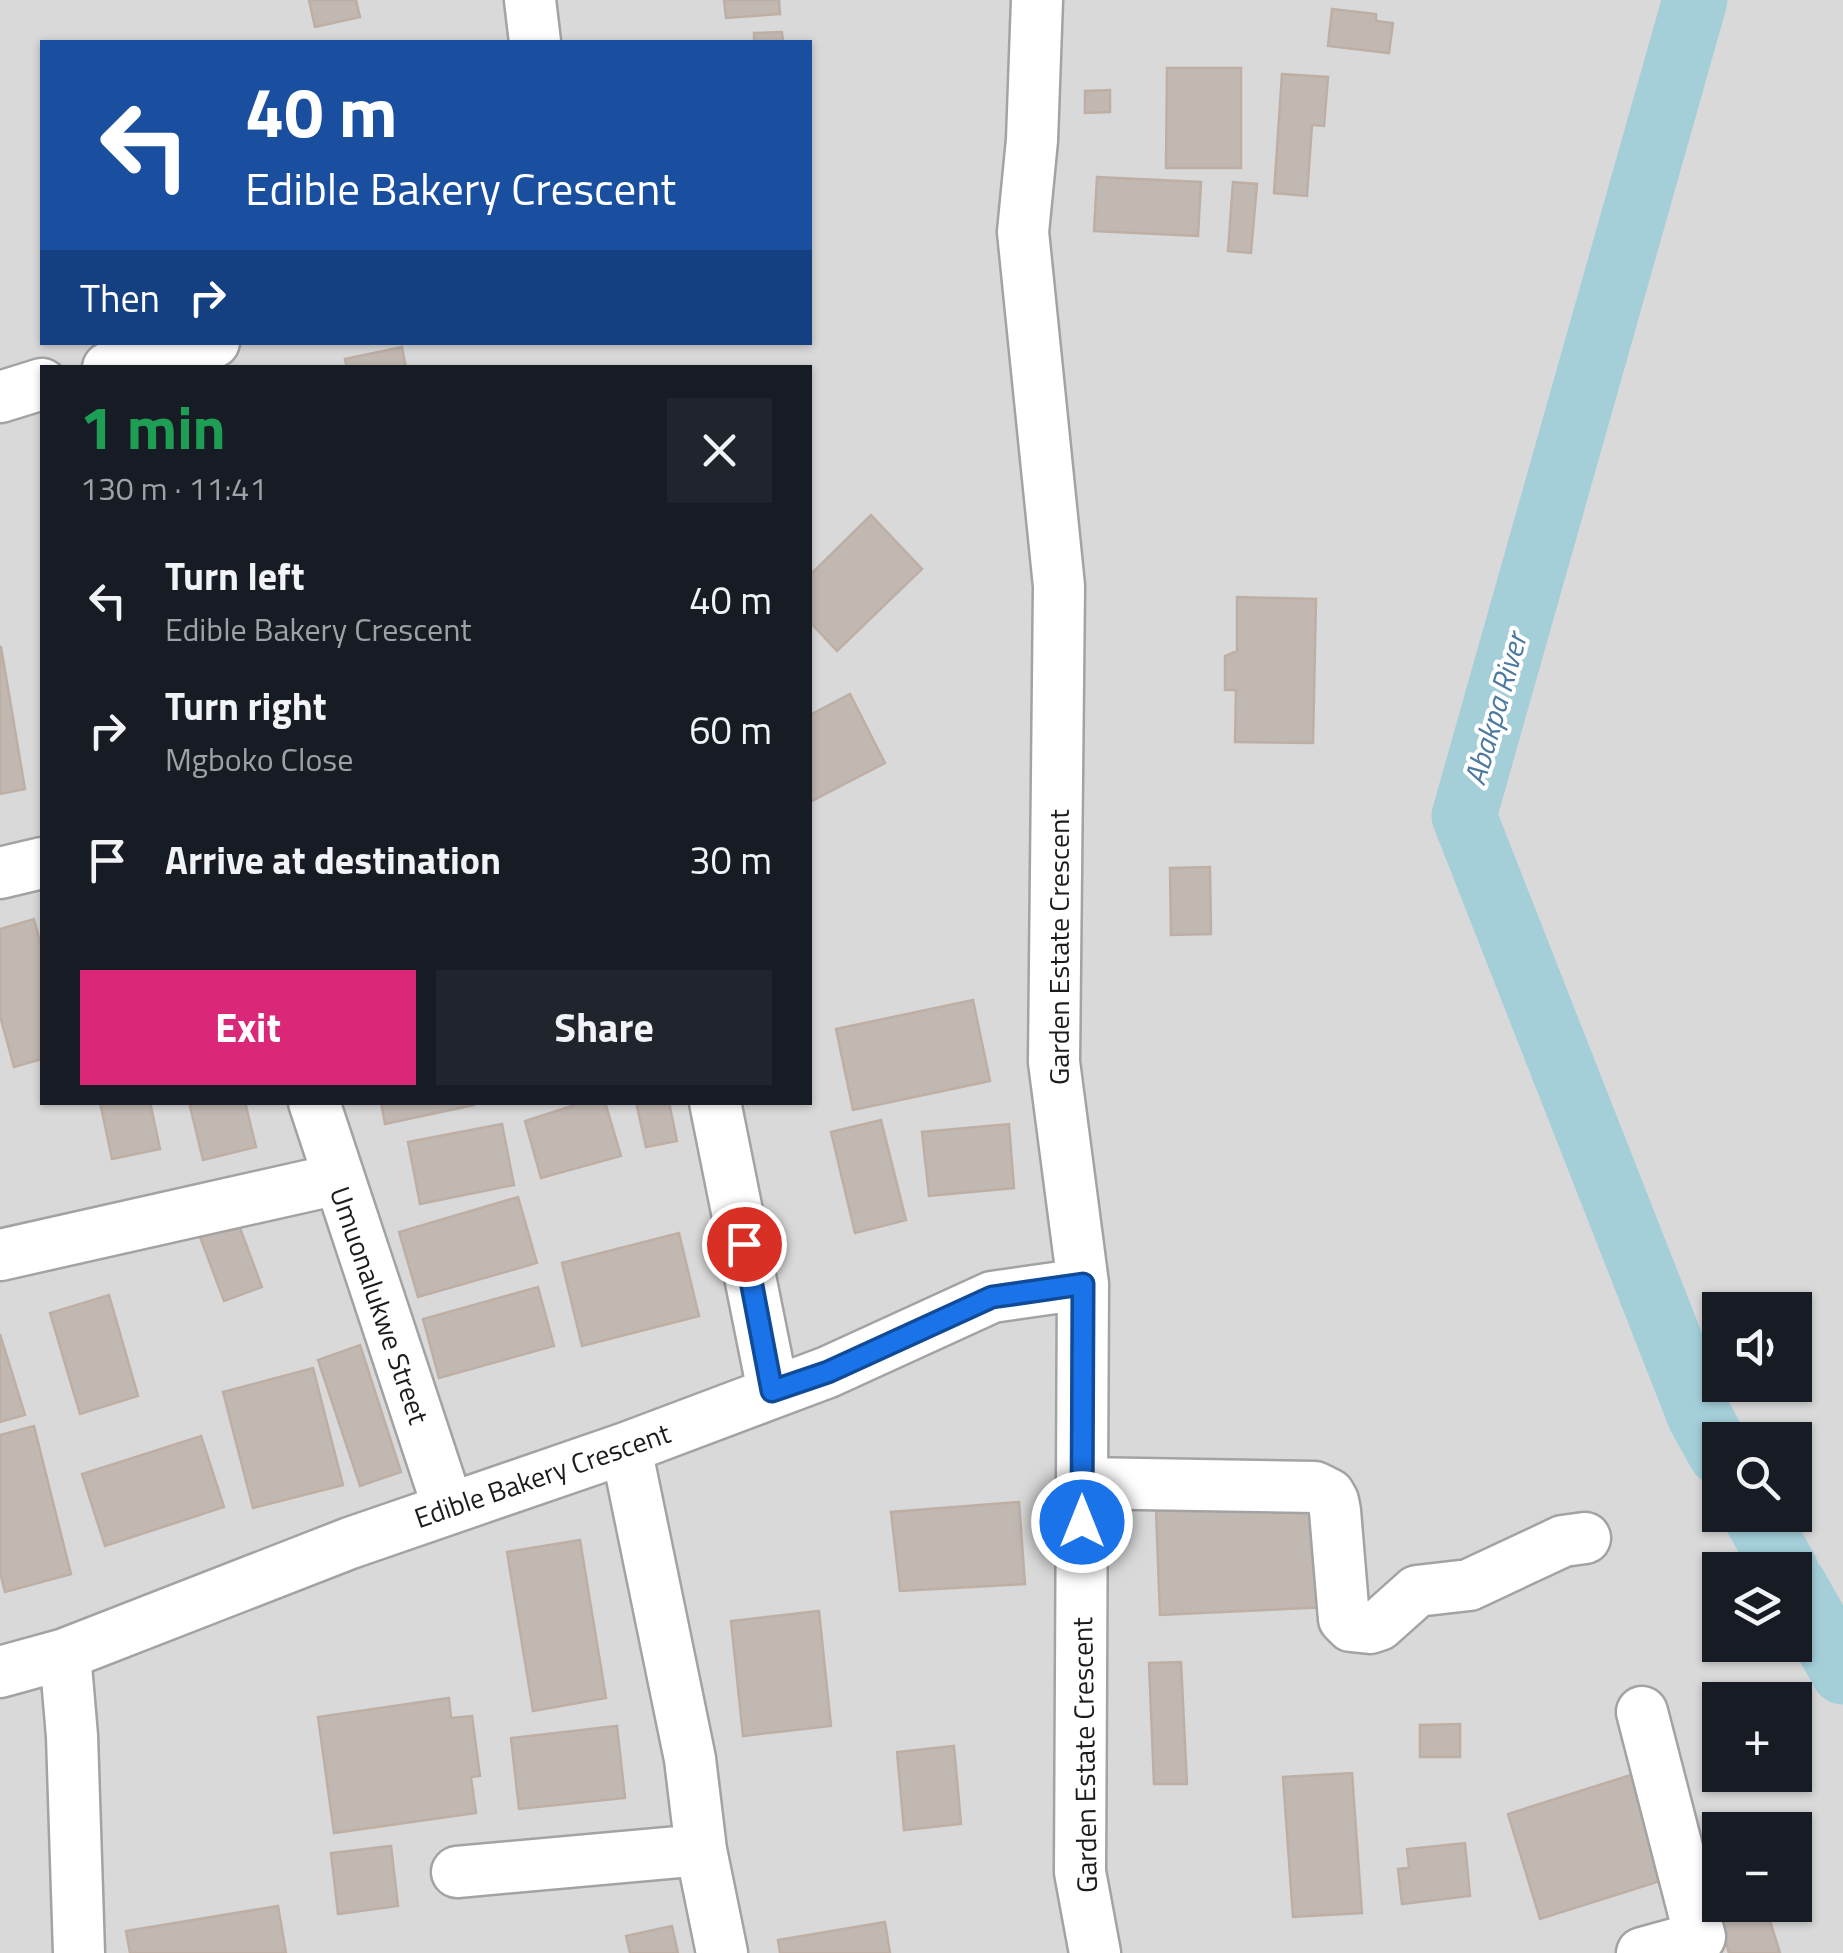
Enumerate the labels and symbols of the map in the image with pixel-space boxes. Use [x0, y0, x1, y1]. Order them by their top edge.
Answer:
water label: Abakpa River [1451, 624, 1540, 790]
street label: Garden Estate Crescent [1037, 809, 1080, 1085]
street label: Umuonalukwe Street [319, 1180, 441, 1430]
pin [702, 1202, 787, 1287]
street label: Edible Bakery Crescent [408, 1411, 676, 1539]
position arrow [1030, 1470, 1134, 1574]
street label: Garden Estate Crescent [1060, 1617, 1108, 1893]

